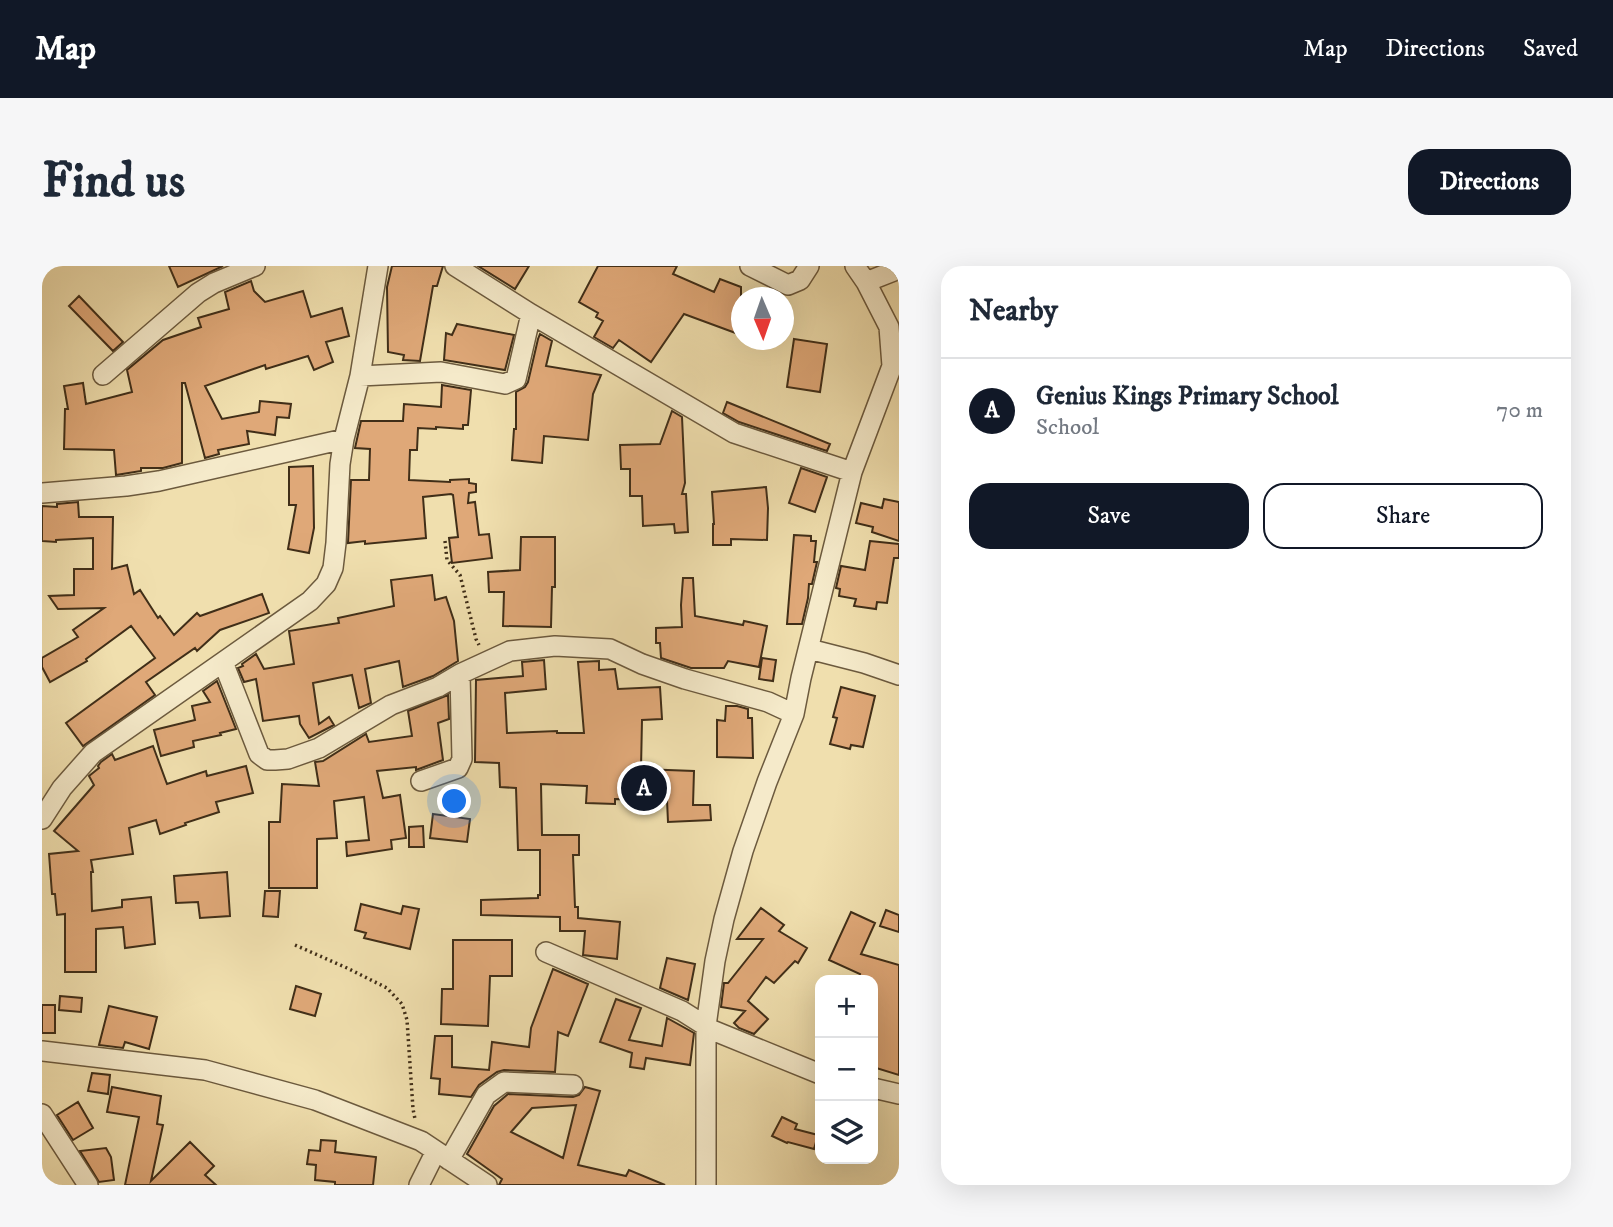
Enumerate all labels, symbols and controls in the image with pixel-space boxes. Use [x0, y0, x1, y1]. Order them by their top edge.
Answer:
text: Map [35, 29, 96, 70]
text: Map [1303, 34, 1348, 64]
text: Directions [1386, 34, 1485, 64]
text: Saved [1523, 34, 1578, 64]
button: Directions [1408, 149, 1571, 215]
text: Find us [42, 151, 185, 213]
north arrow [731, 287, 794, 350]
text: Nearby [969, 293, 1058, 330]
text: Genius Kings Primary School [1036, 380, 1338, 413]
text: A [985, 396, 999, 425]
text: 70 m [1496, 396, 1543, 425]
text: School [1036, 413, 1099, 442]
button: Save [969, 483, 1249, 549]
button: Share [1263, 483, 1543, 549]
pin: A [621, 762, 667, 814]
your location [437, 784, 471, 818]
map controls [815, 975, 878, 1164]
button: + [815, 975, 878, 1038]
button: − [815, 1038, 878, 1101]
button: layers [815, 1101, 878, 1164]

